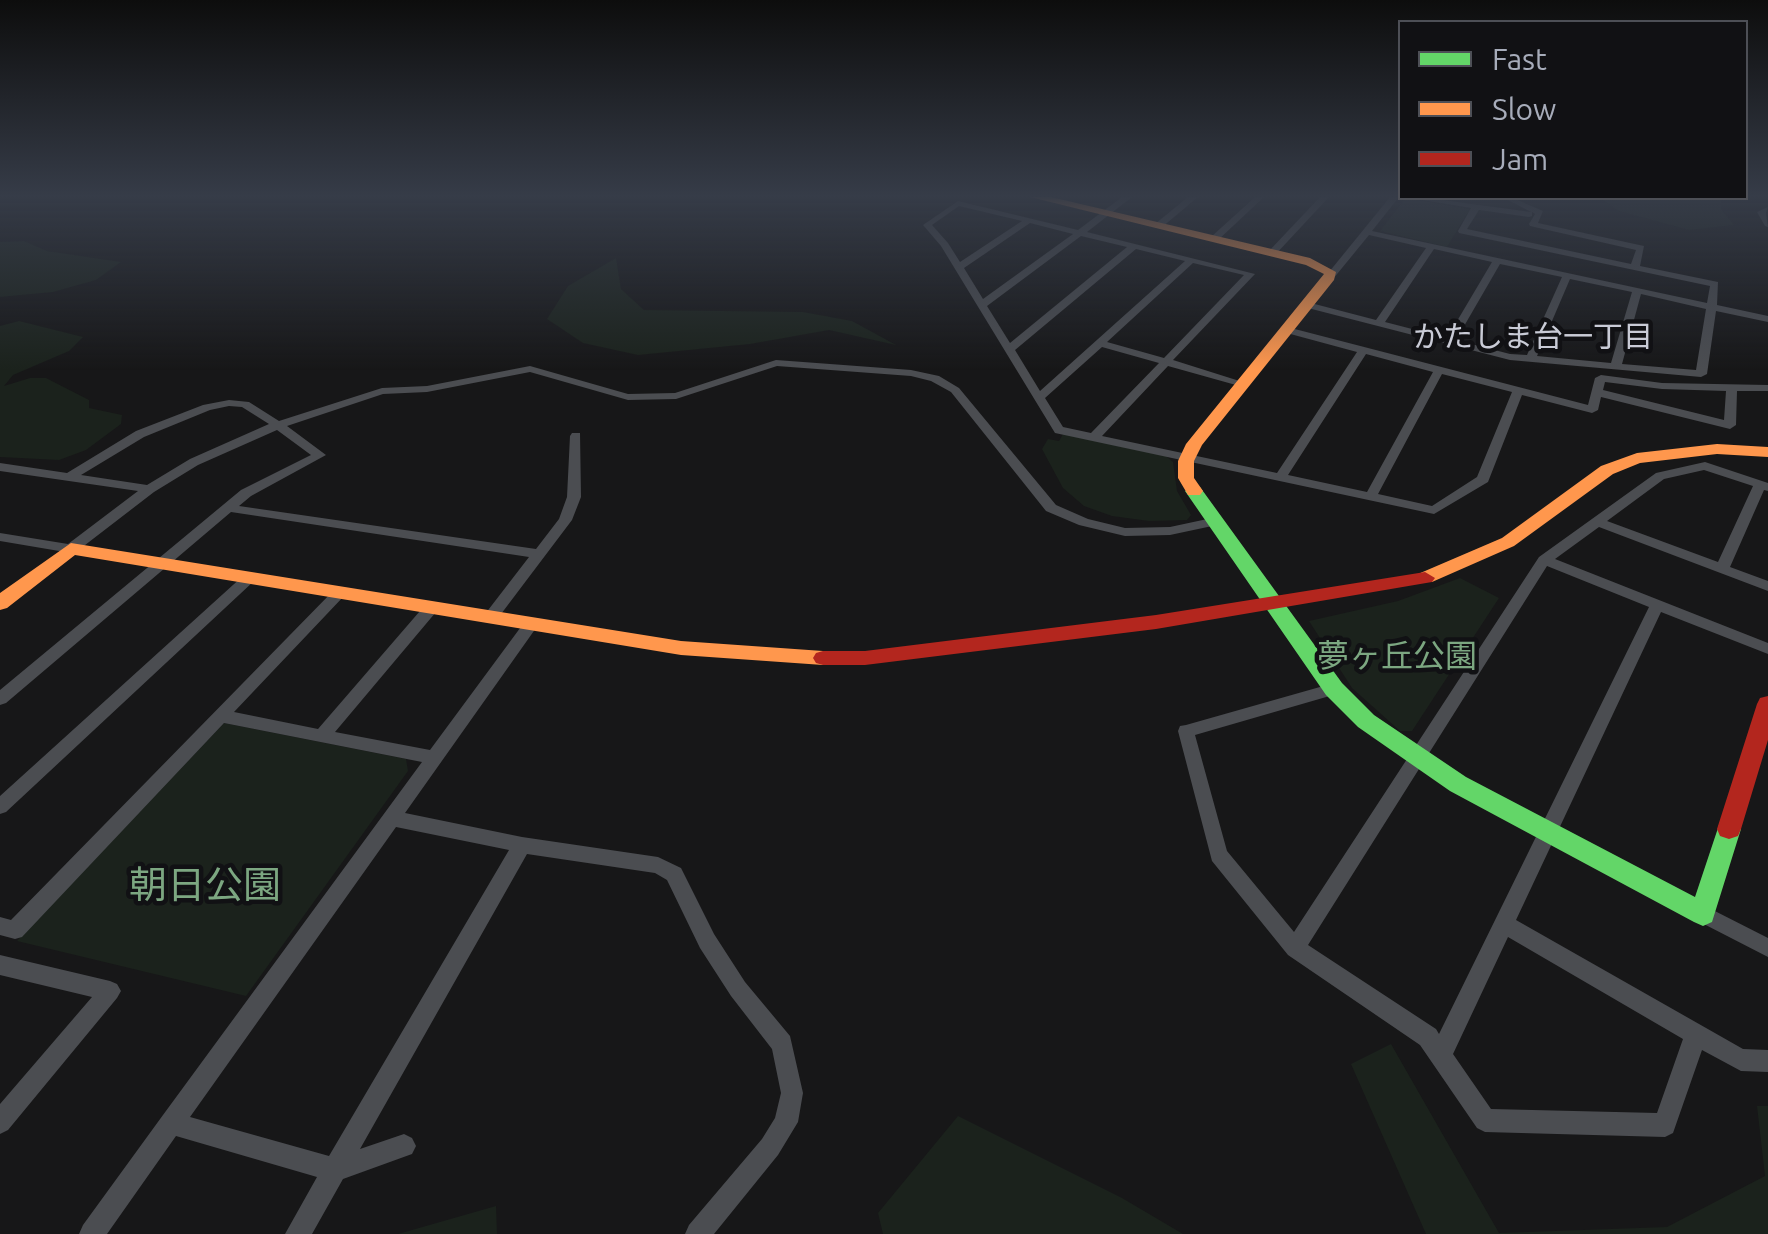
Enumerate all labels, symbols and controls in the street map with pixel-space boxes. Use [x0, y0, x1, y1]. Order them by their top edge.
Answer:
legend [1398, 20, 1748, 200]
text: Fast [1492, 42, 1547, 76]
text: Slow [1492, 92, 1556, 126]
text: Jam [1492, 142, 1548, 176]
district label: かたしま台一丁目 [1413, 319, 1653, 355]
park label: 夢ヶ丘公園 [1317, 637, 1477, 675]
park label: 朝日公園 [129, 862, 281, 908]

